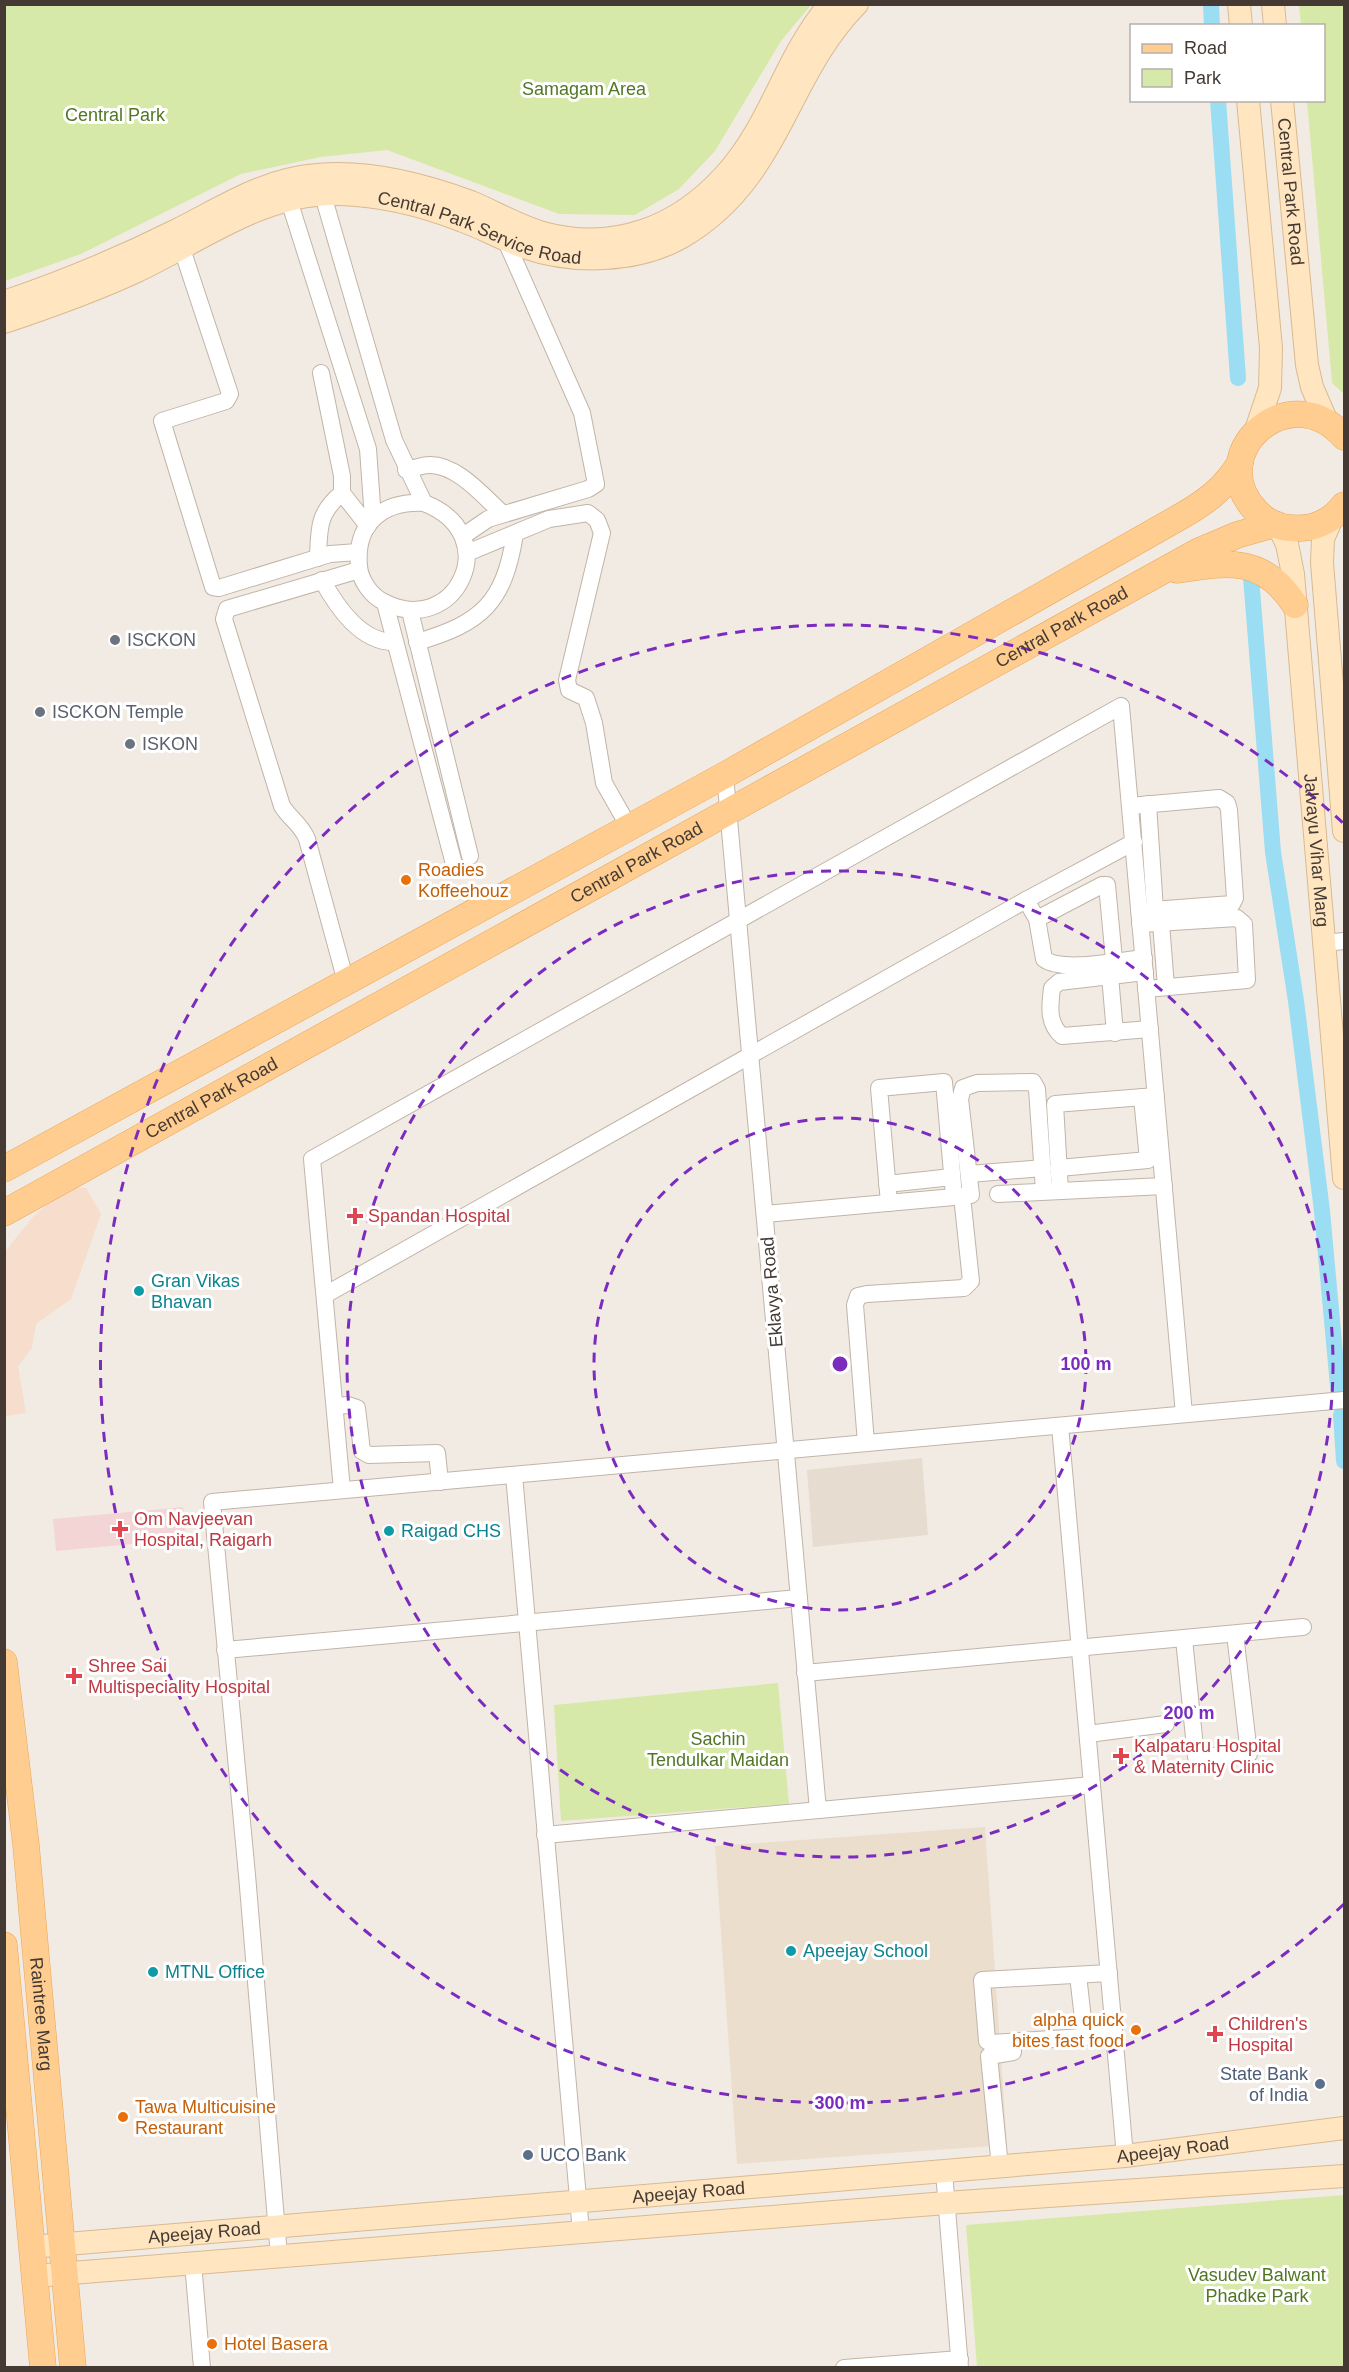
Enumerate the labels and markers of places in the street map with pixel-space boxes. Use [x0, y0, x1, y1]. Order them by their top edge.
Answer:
place label: ISCKON [127, 630, 196, 650]
marker: ISCKON [108, 633, 122, 647]
place label: ISCKON Temple [52, 702, 184, 722]
marker: ISCKON Temple [33, 705, 47, 719]
place label: ISKON [142, 734, 198, 754]
marker: ISKON [123, 737, 137, 751]
place label: Roadies Koffeehouz [418, 860, 509, 901]
marker: Roadies Koffeehouz [399, 873, 413, 887]
place label: Spandan Hospital [368, 1206, 510, 1226]
marker: Spandan Hospital [346, 1207, 364, 1225]
place label: Gran Vikas Bhavan [151, 1271, 240, 1312]
marker: Gran Vikas Bhavan [132, 1284, 146, 1298]
centre of rings [830, 1354, 850, 1374]
place label: Om Navjeevan Hospital, Raigarh [134, 1509, 272, 1550]
marker: Om Navjeevan Hospital, Raigarh [111, 1520, 129, 1538]
place label: Raigad CHS [401, 1521, 501, 1541]
marker: Raigad CHS [382, 1524, 396, 1538]
place label: Shree Sai Multispeciality Hospital [88, 1656, 270, 1697]
marker: Shree Sai Multispeciality Hospital [65, 1667, 83, 1685]
place label: Kalpataru Hospital & Maternity Clinic [1134, 1736, 1281, 1777]
marker: Kalpataru Hospital & Maternity Clinic [1112, 1747, 1130, 1765]
place label: Apeejay School [803, 1941, 928, 1961]
marker: Apeejay School [784, 1944, 798, 1958]
place label: MTNL Office [165, 1962, 265, 1982]
marker: MTNL Office [146, 1965, 160, 1979]
place label: alpha quick bites fast food [1012, 2010, 1125, 2051]
place label: Children's Hospital [1228, 2014, 1307, 2055]
marker: alpha quick bites fast food [1129, 2023, 1143, 2037]
marker: Children's Hospital [1206, 2025, 1224, 2043]
place label: State Bank of India [1220, 2064, 1309, 2105]
marker: State Bank of India [1313, 2077, 1327, 2091]
place label: Tawa Multicuisine Restaurant [135, 2097, 276, 2138]
marker: Tawa Multicuisine Restaurant [116, 2110, 130, 2124]
place label: UCO Bank [540, 2145, 627, 2165]
marker: UCO Bank [521, 2148, 535, 2162]
place label: Hotel Basera [224, 2334, 329, 2354]
marker: Hotel Basera [205, 2337, 219, 2351]

